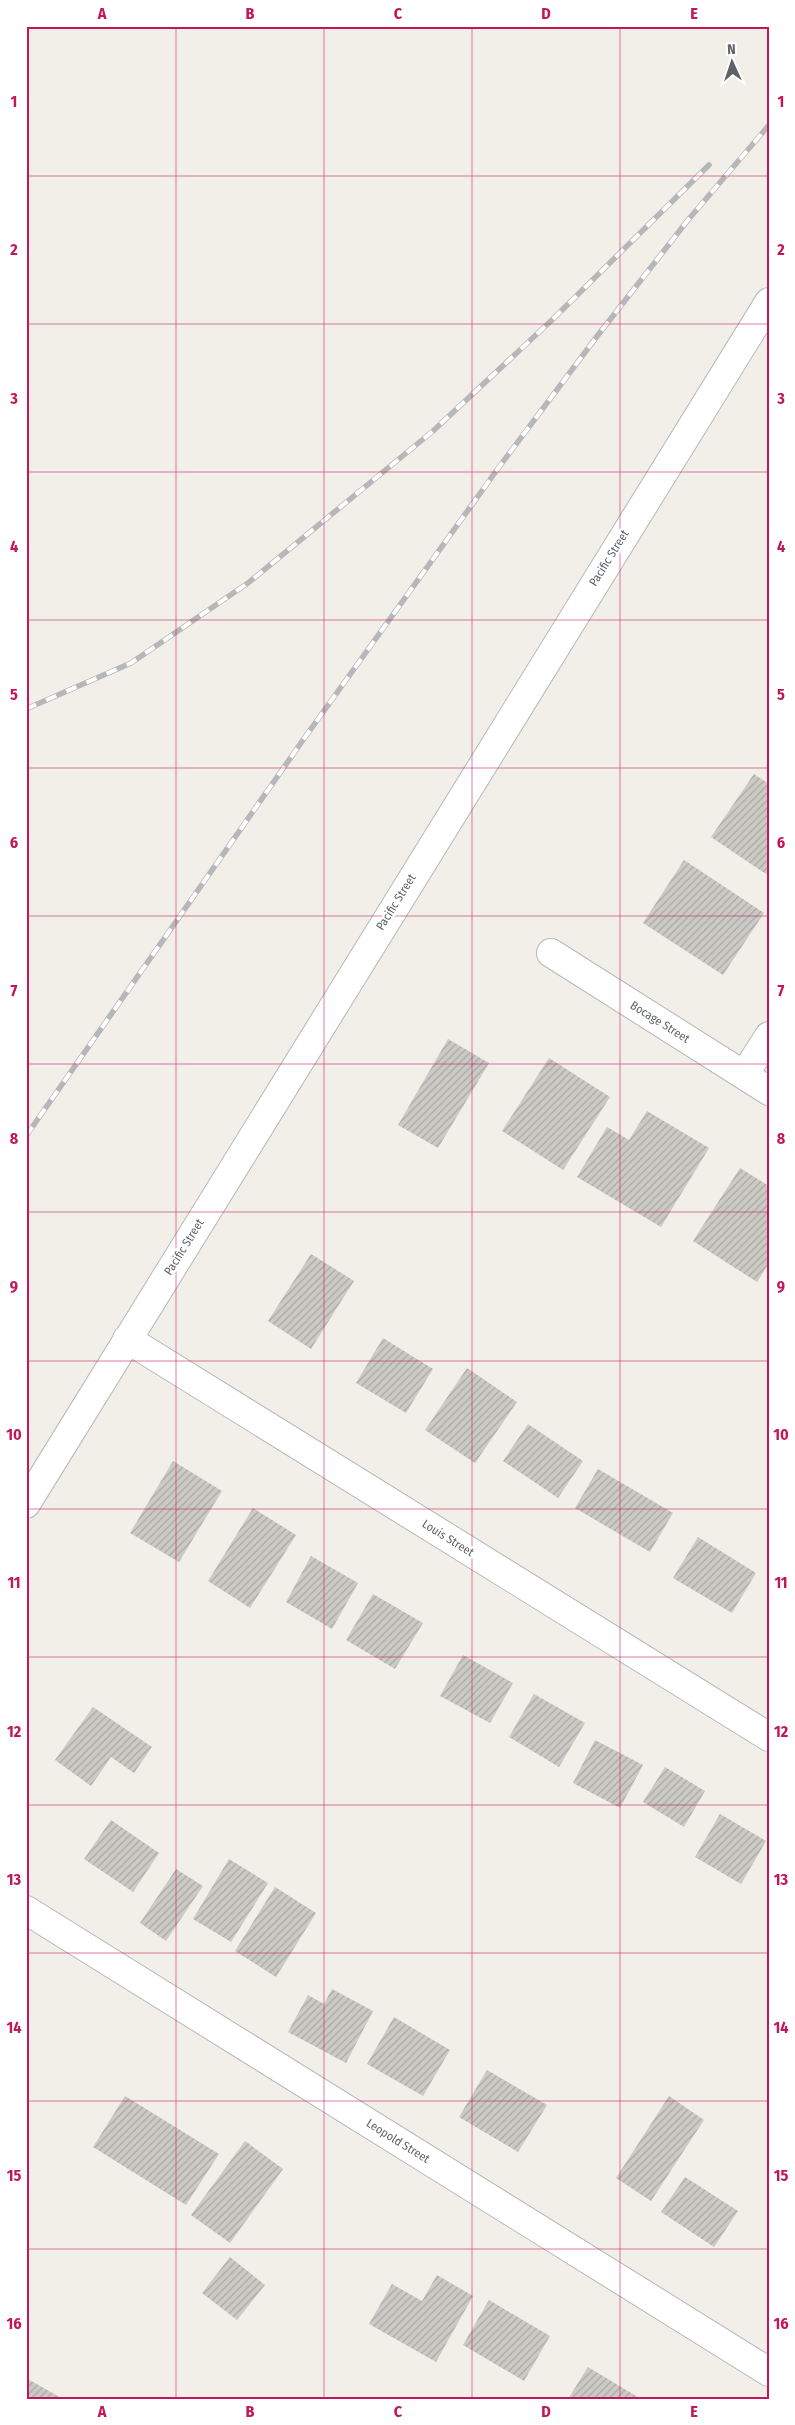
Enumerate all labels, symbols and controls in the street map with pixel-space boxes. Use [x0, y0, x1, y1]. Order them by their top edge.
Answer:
text: A [97, 4, 107, 23]
text: B [246, 4, 255, 23]
text: C [394, 4, 403, 23]
text: D [541, 4, 551, 23]
text: E [690, 4, 698, 23]
north arrow [708, 38, 758, 88]
text: N [727, 41, 736, 58]
text: 1 [11, 92, 17, 111]
text: 1 [778, 92, 784, 111]
text: 2 [9, 240, 18, 259]
text: 2 [776, 240, 785, 259]
text: 3 [9, 389, 18, 408]
text: 3 [776, 389, 785, 408]
street label: Pacific Street [586, 527, 632, 589]
text: 4 [10, 537, 18, 556]
text: 4 [777, 537, 785, 556]
text: 5 [10, 685, 18, 704]
text: 5 [777, 685, 785, 704]
text: 6 [10, 833, 18, 852]
text: 6 [777, 833, 785, 852]
street label: Pacific Street [373, 871, 419, 933]
text: 7 [11, 981, 18, 1000]
text: 7 [778, 981, 785, 1000]
street label: Bocage Street [628, 998, 692, 1046]
text: 8 [10, 1129, 19, 1148]
text: 8 [777, 1129, 786, 1148]
street label: Pacific Street [161, 1216, 207, 1278]
text: 9 [10, 1277, 18, 1296]
text: 9 [777, 1277, 785, 1296]
text: 10 [6, 1425, 22, 1444]
text: 10 [773, 1425, 789, 1444]
street label: Louis Street [420, 1517, 476, 1559]
text: 11 [7, 1573, 21, 1592]
text: 11 [774, 1573, 788, 1592]
text: 12 [7, 1722, 22, 1741]
text: 12 [774, 1722, 789, 1741]
text: 13 [7, 1870, 22, 1889]
text: 13 [774, 1870, 789, 1889]
text: 14 [7, 2018, 22, 2037]
text: 14 [774, 2018, 789, 2037]
street label: Leopold Street [364, 2116, 432, 2166]
text: 15 [7, 2166, 21, 2185]
text: 15 [774, 2166, 788, 2185]
text: 16 [6, 2314, 22, 2333]
text: 16 [773, 2314, 789, 2333]
text: A [97, 2402, 107, 2421]
text: B [246, 2402, 255, 2421]
text: C [394, 2402, 403, 2421]
text: D [541, 2402, 551, 2421]
text: E [690, 2402, 698, 2421]

